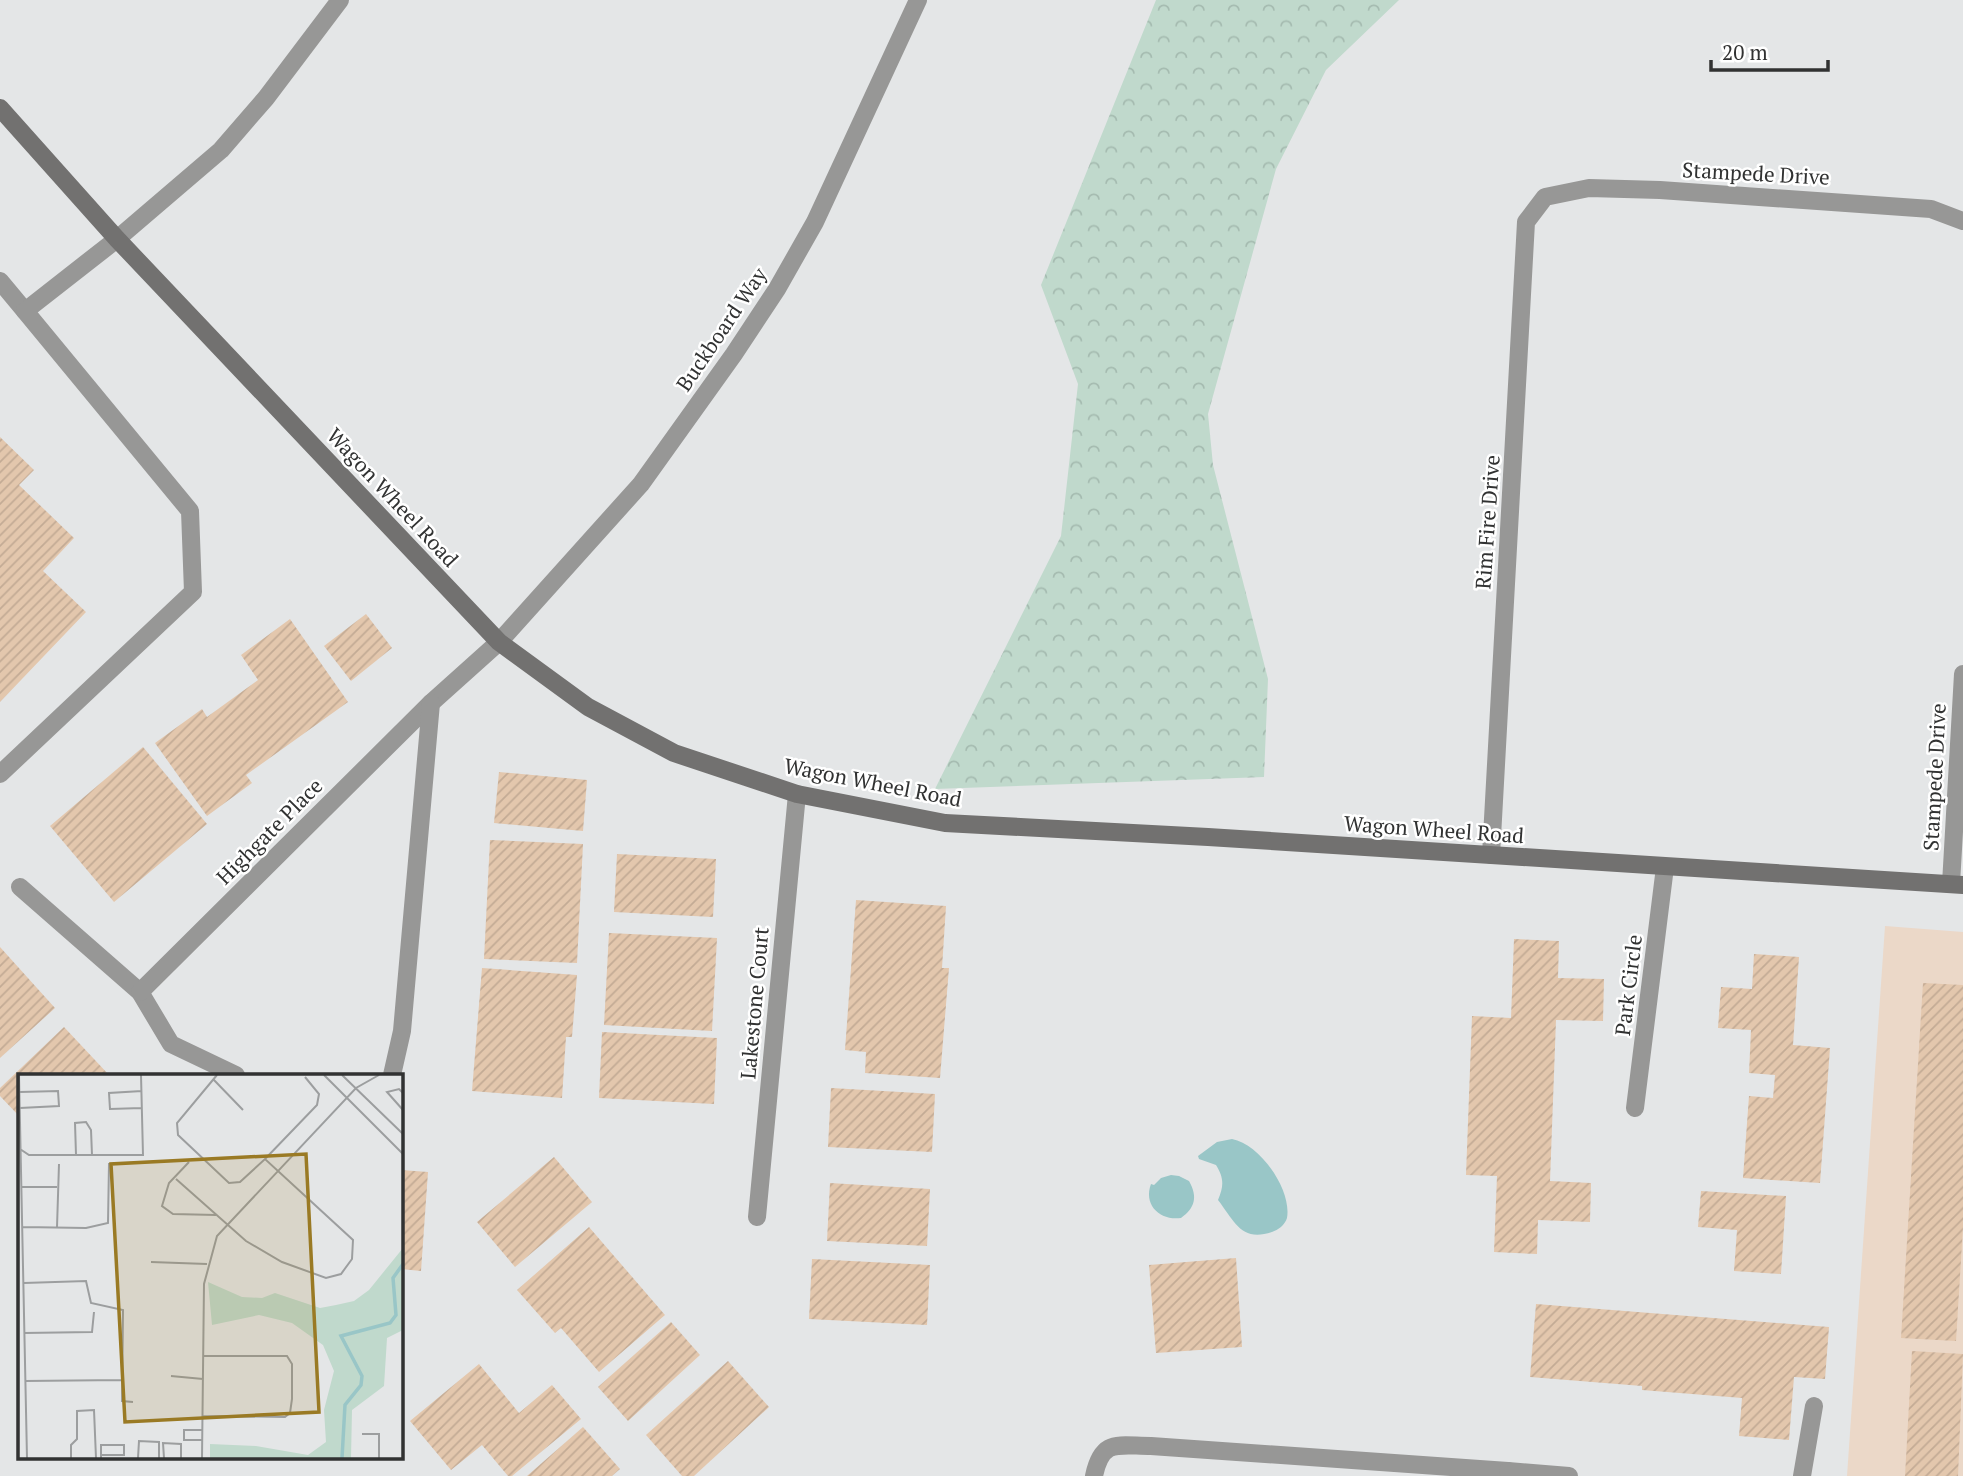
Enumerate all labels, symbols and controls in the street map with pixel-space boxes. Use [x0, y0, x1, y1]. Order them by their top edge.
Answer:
scale bar [1711, 28, 1828, 72]
text: 20 m [1722, 38, 1768, 66]
street label: Stampede Drive [1682, 155, 1830, 191]
street label: Buckboard Way [669, 261, 773, 396]
street label: Wagon Wheel Road [321, 421, 465, 573]
street label: Rim Fire Drive [1468, 454, 1506, 590]
street label: Stampede Drive [1916, 703, 1952, 851]
street label: Wagon Wheel Road [782, 751, 965, 813]
street label: Highgate Place [210, 772, 328, 890]
street label: Wagon Wheel Road [1343, 809, 1525, 849]
street label: Lakestone Court [733, 926, 775, 1080]
street label: Park Circle [1608, 933, 1648, 1037]
inset map [18, 1074, 402, 1458]

